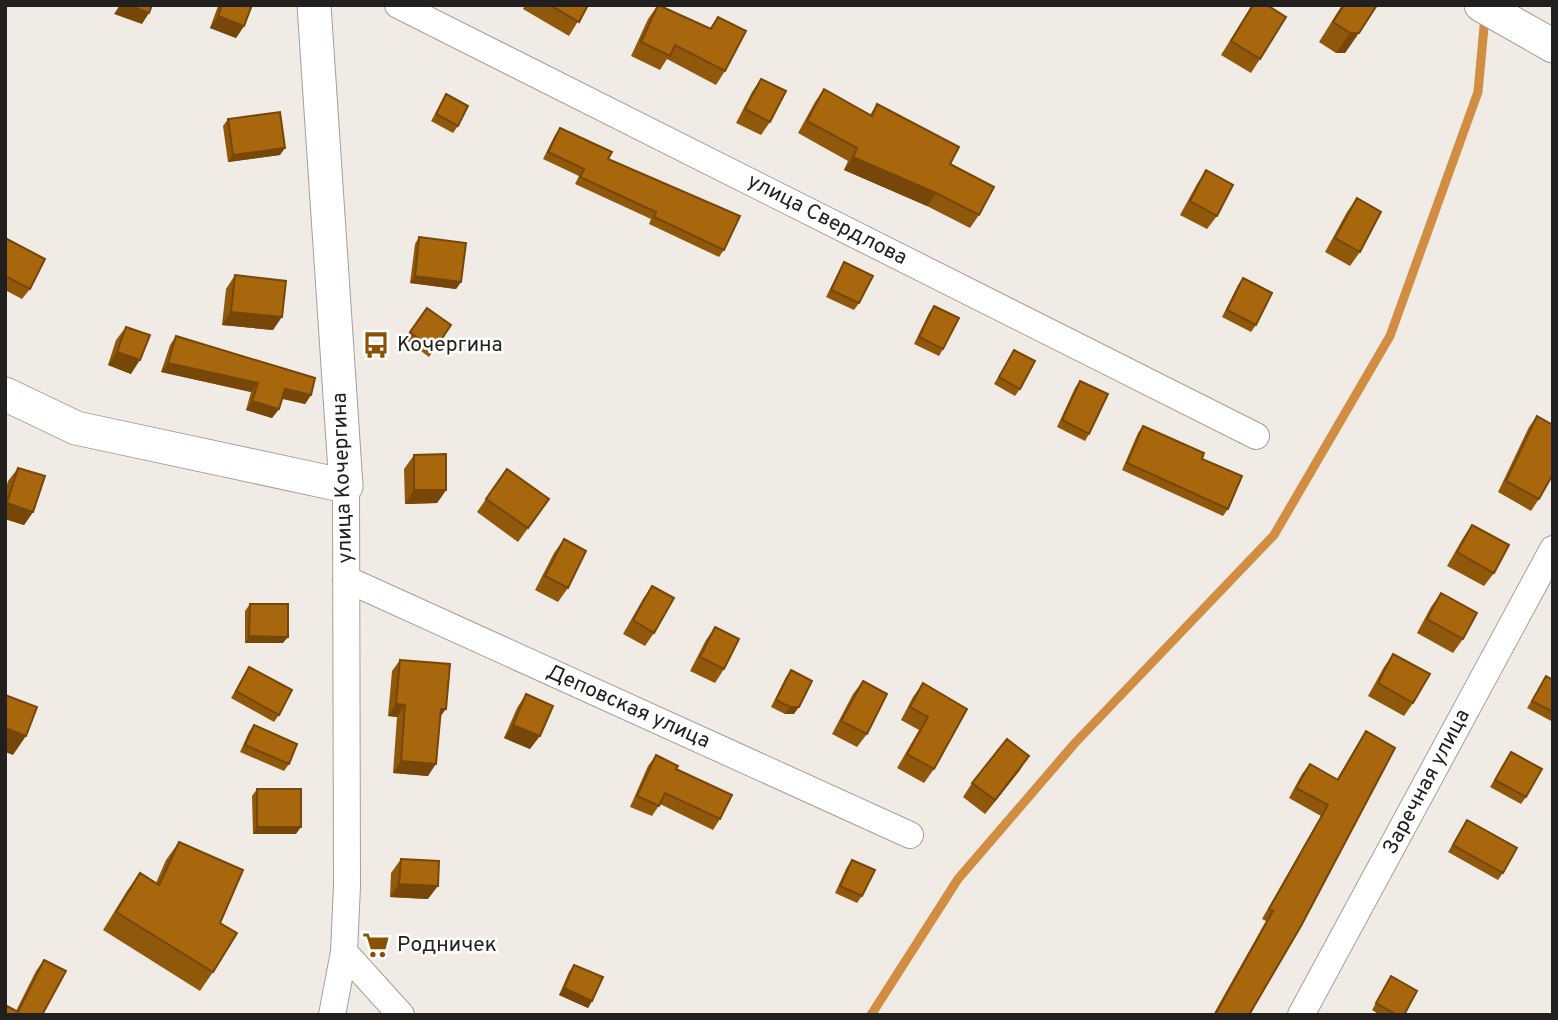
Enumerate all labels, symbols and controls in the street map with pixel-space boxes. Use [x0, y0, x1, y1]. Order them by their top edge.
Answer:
street label: улица Свердлова [742, 168, 912, 272]
bus stop icon: Кочергина [361, 330, 391, 360]
place label: Кочергина [397, 332, 503, 359]
street label: улица Кочергина [327, 392, 359, 564]
street label: Деповская улица [542, 659, 714, 755]
street label: Заречная улица [1377, 705, 1477, 859]
supermarket icon: Родничек [361, 930, 391, 960]
place label: Родничек [397, 932, 497, 959]

